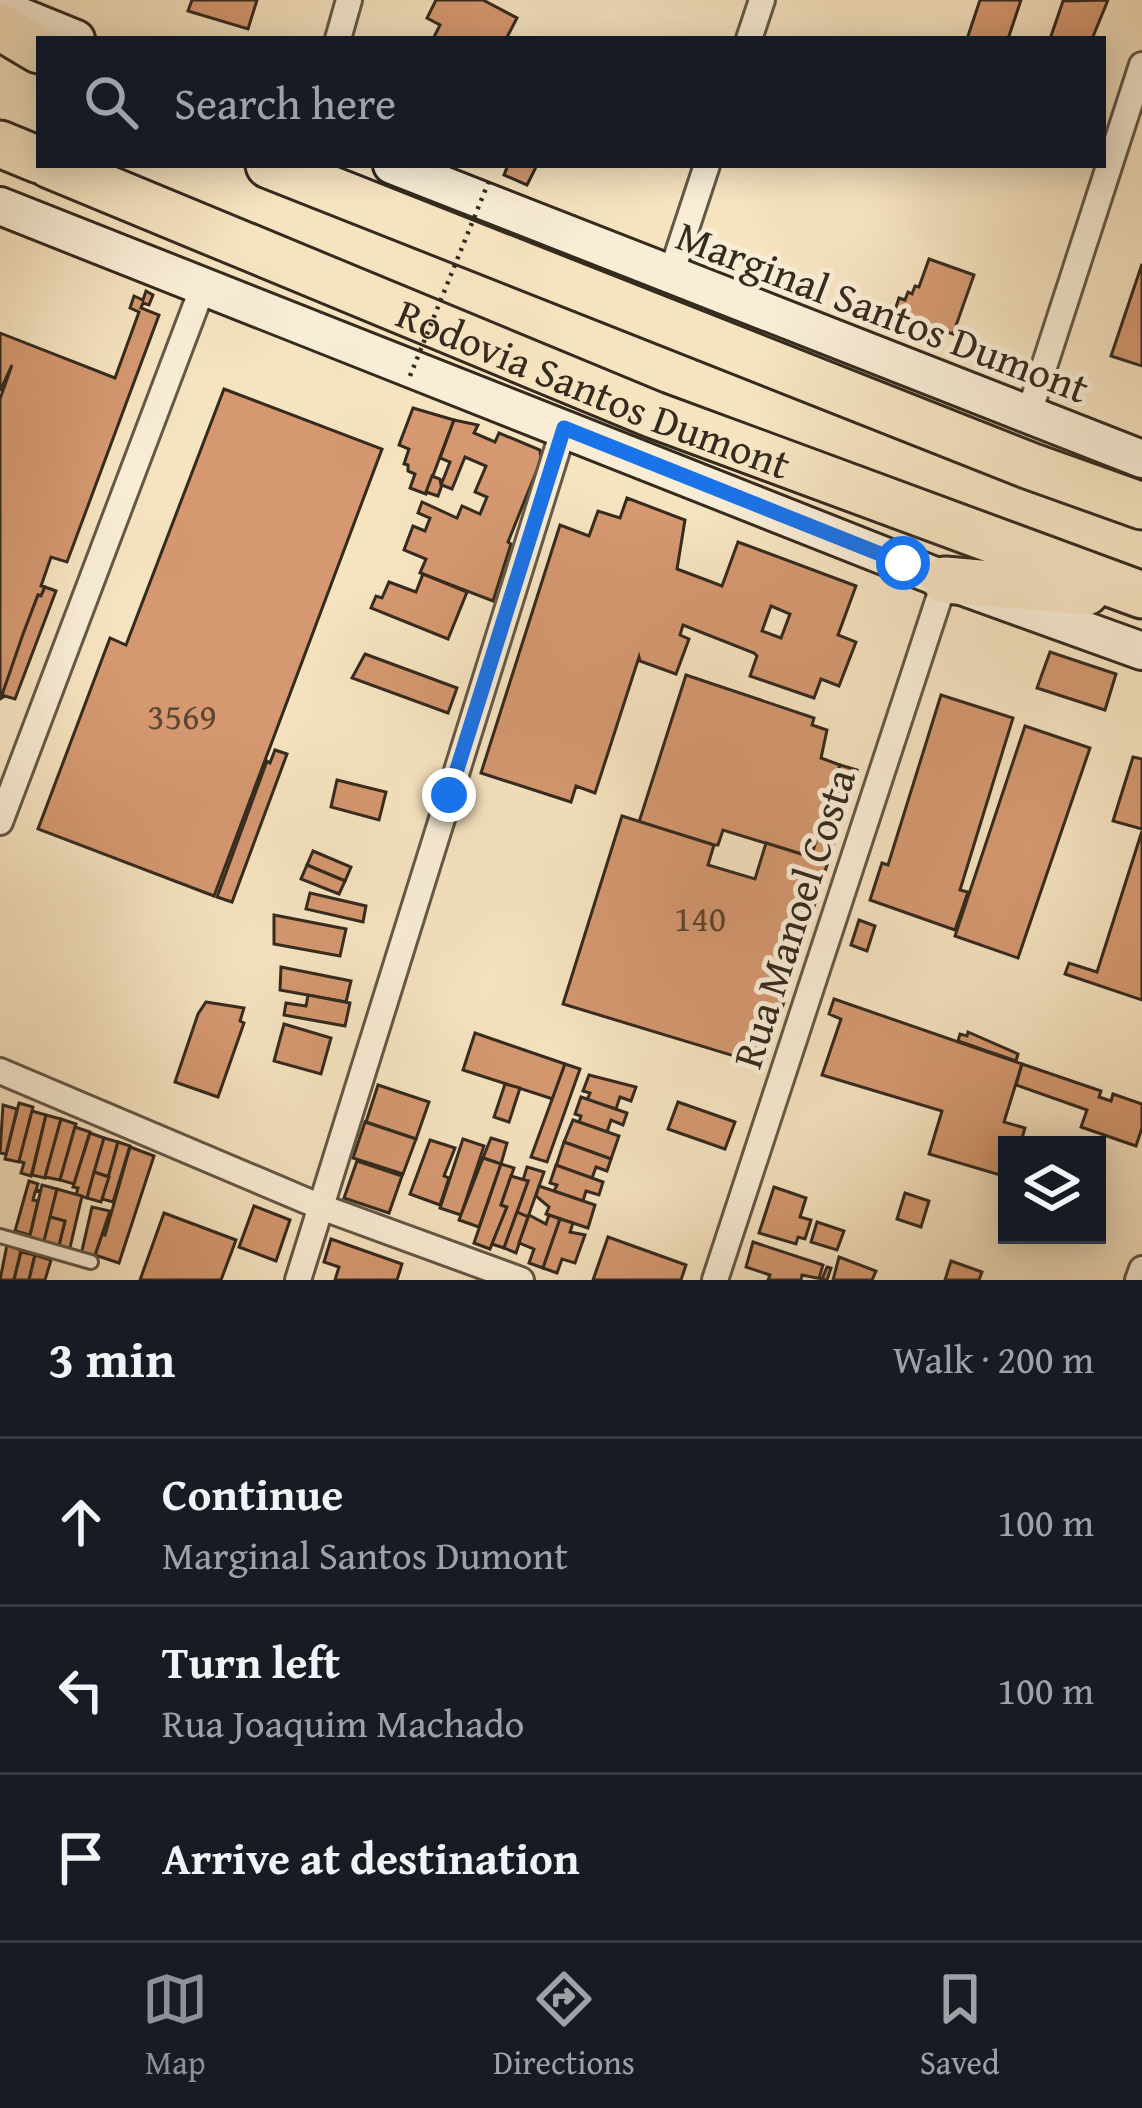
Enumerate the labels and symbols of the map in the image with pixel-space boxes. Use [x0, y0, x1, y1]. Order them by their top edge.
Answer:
street label: Marginal Santos Dumont [668, 204, 1098, 418]
street label: Rodovia Santos Dumont [388, 282, 800, 493]
route start [876, 536, 930, 590]
house number: 3569 [147, 689, 217, 742]
street label: Rua Manoel Costa [716, 760, 870, 1076]
route end [422, 768, 476, 822]
house number: 140 [674, 891, 726, 944]

